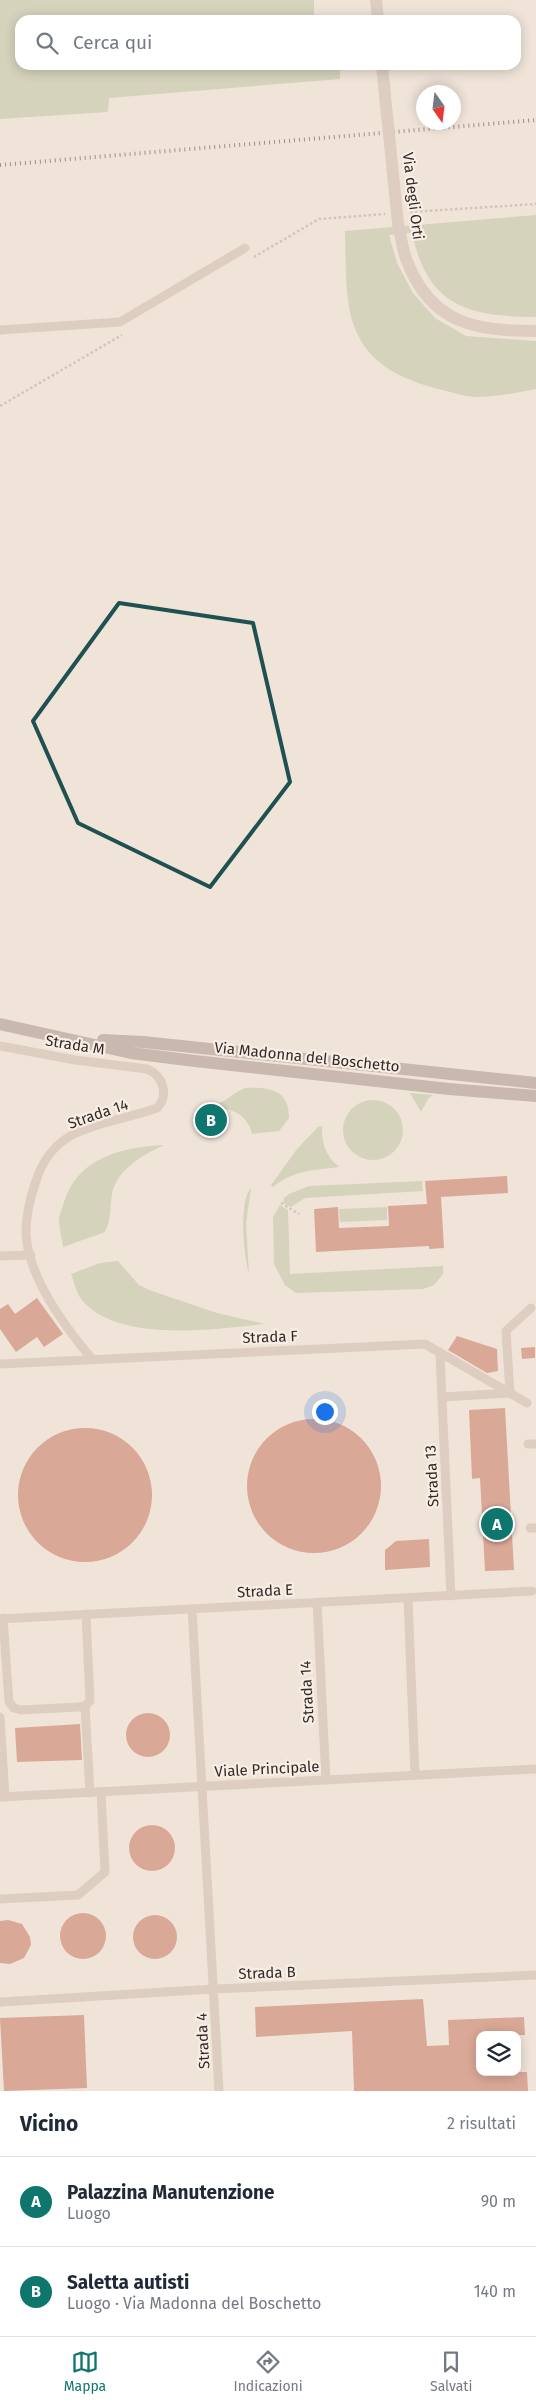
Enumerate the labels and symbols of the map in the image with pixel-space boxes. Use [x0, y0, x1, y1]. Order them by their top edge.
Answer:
north arrow [416, 85, 461, 130]
street label: Via degli Orti [399, 151, 427, 241]
street label: Strada M [44, 1031, 106, 1059]
street label: Via Madonna del Boschetto [214, 1038, 400, 1076]
street label: Strada 14 [65, 1095, 131, 1133]
pin: B [195, 1101, 227, 1139]
street label: Strada F [242, 1327, 298, 1347]
your location [312, 1399, 338, 1425]
street label: Strada 13 [421, 1445, 443, 1507]
pin: A [481, 1505, 513, 1543]
street label: Strada E [236, 1581, 294, 1601]
street label: Strada 14 [296, 1660, 318, 1724]
street label: Viale Principale [214, 1757, 320, 1781]
street label: Strada B [238, 1963, 296, 1983]
street label: Strada 4 [193, 2013, 213, 2069]

